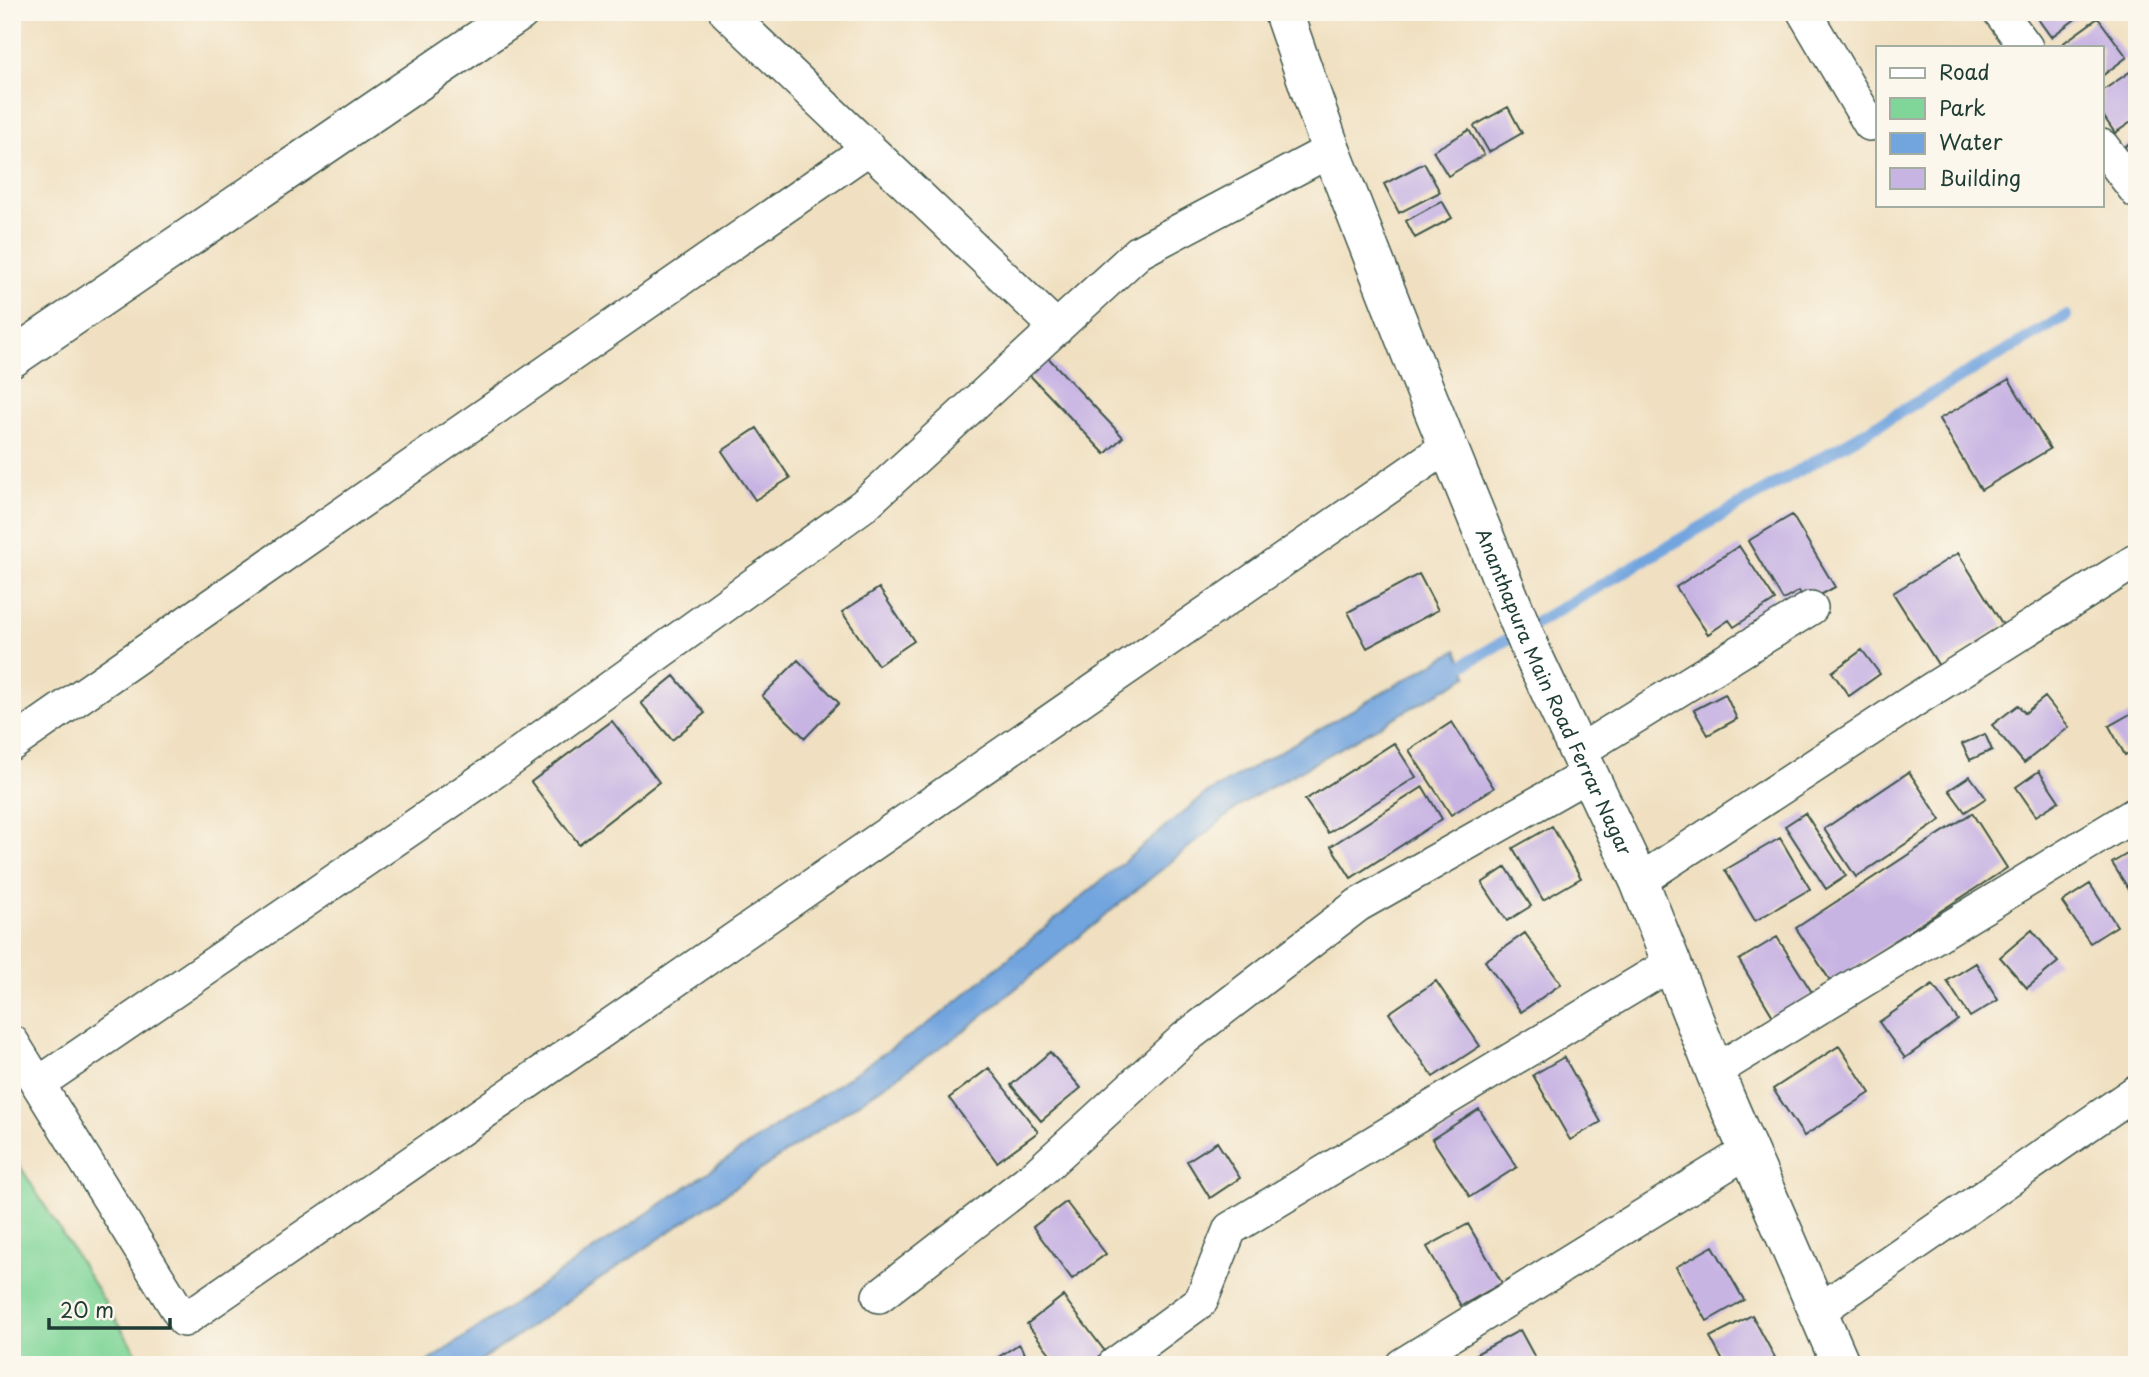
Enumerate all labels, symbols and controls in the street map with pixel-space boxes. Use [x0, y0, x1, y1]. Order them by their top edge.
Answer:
legend [1876, 46, 2104, 206]
text: Road [1939, 55, 1990, 87]
text: Park [1939, 91, 1986, 123]
text: Water [1939, 125, 2003, 157]
text: Building [1939, 161, 2021, 193]
street label: Ananthapura Main Road Ferrar Nagar [1470, 524, 1640, 860]
scale bar [49, 1286, 170, 1330]
text: 20 m [60, 1293, 114, 1325]

